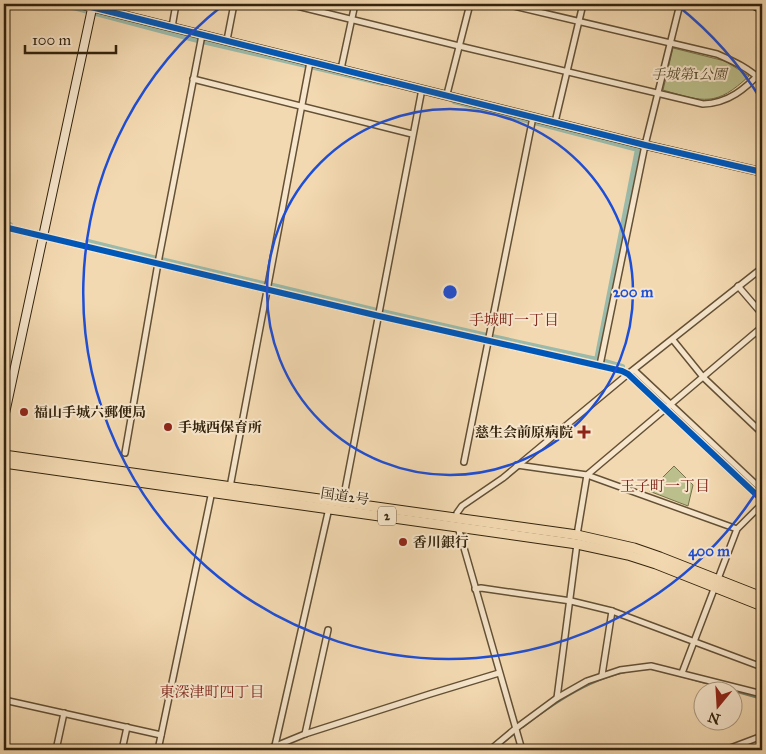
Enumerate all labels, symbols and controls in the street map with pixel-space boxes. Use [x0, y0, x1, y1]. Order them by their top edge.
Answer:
scale bar [25, 22, 116, 54]
text: 100 m [32, 31, 72, 49]
park label: 手城第1公園 [651, 66, 729, 83]
centre of rings [441, 283, 459, 301]
text: 200 m [613, 283, 654, 301]
district label: 手城町一丁目 [469, 311, 559, 329]
place label: 福山手城六郵便局 [34, 404, 146, 421]
marker: 福山手城六郵便局 [18, 406, 30, 418]
place label: 手城西保育所 [178, 419, 262, 436]
marker: 手城西保育所 [162, 421, 174, 433]
place label: 慈生会前原病院 [475, 424, 573, 441]
marker: 慈生会前原病院 [577, 425, 591, 439]
district label: 王子町一丁目 [620, 477, 710, 495]
street label: 国道2号 [320, 485, 370, 508]
road number: 2 [378, 506, 396, 526]
place label: 香川銀行 [413, 534, 469, 551]
marker: 香川銀行 [397, 536, 409, 548]
text: 400 m [688, 542, 730, 561]
north arrow [694, 682, 744, 732]
district label: 東深津町四丁目 [159, 683, 265, 701]
text: N [706, 708, 722, 728]

